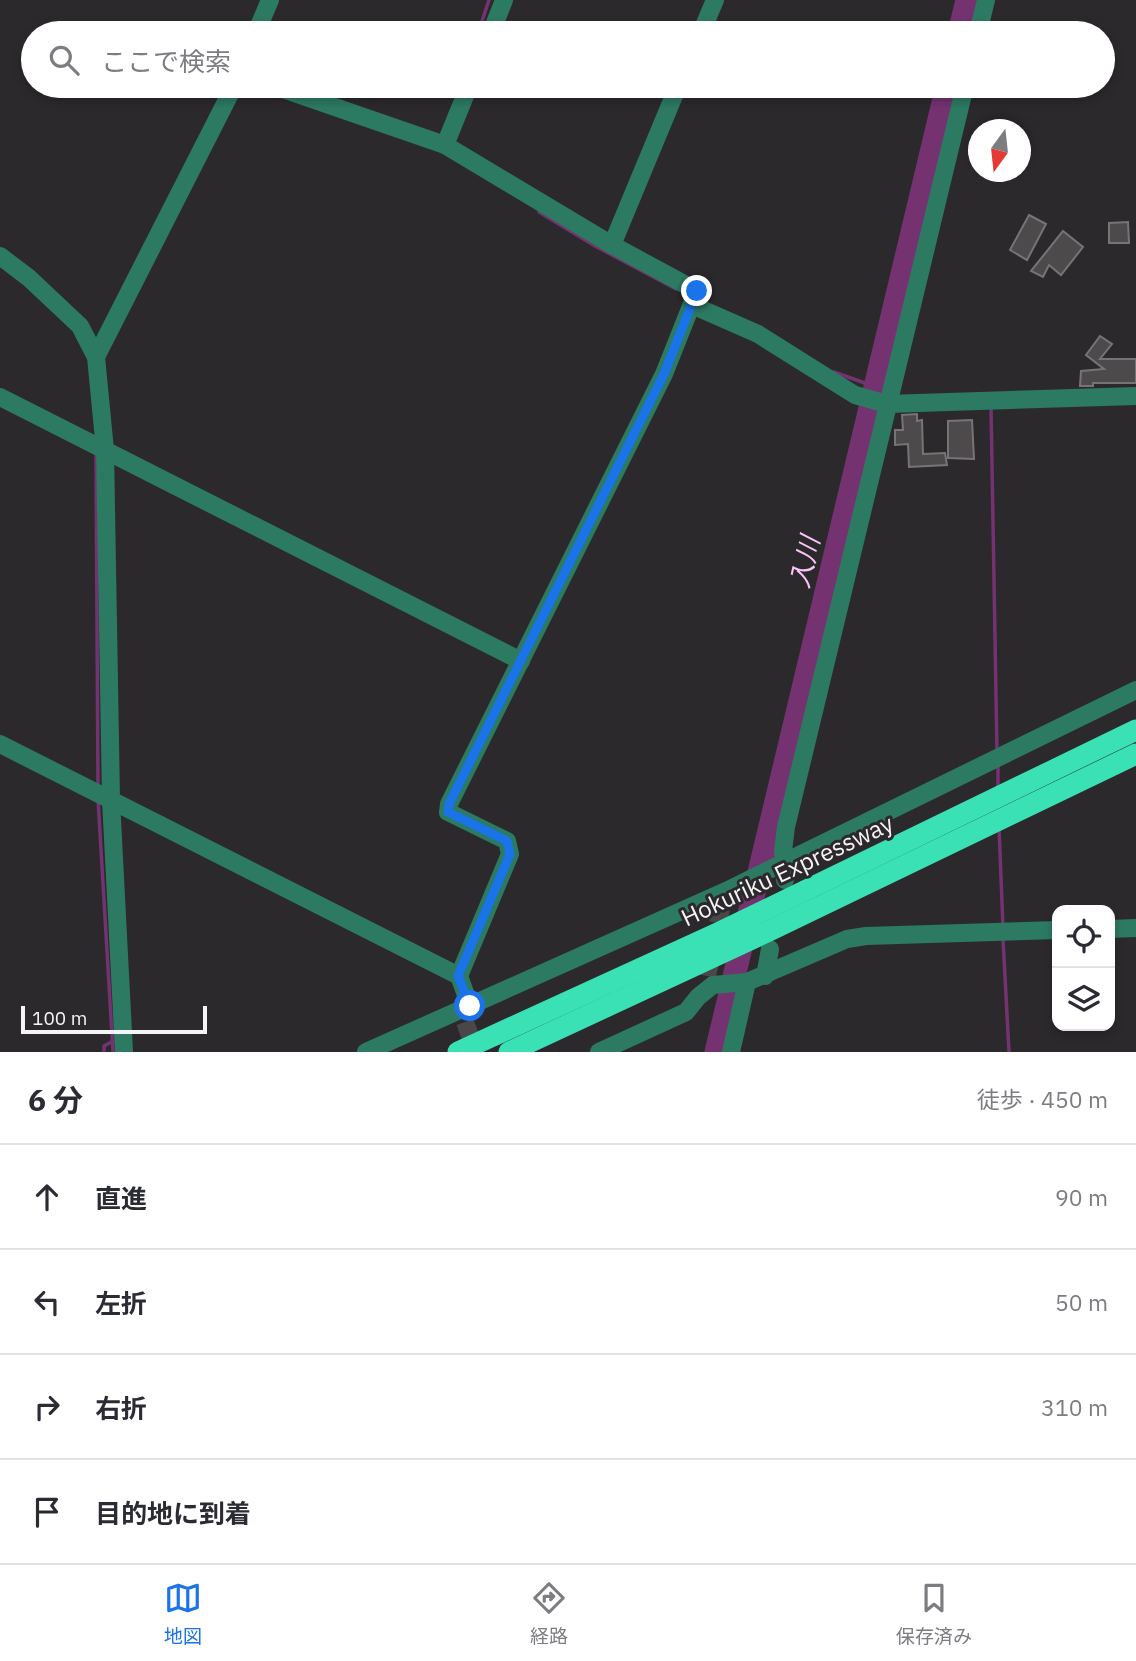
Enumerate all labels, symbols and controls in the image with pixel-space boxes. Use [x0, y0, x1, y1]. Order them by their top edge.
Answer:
search box [21, 21, 1115, 98]
icon: search [45, 41, 83, 79]
text: ここで検索 [101, 44, 231, 78]
north arrow [968, 119, 1031, 182]
route end [681, 275, 712, 306]
water label: 入川 [782, 530, 827, 591]
street label: Hokuriku Expressway [676, 807, 898, 933]
map controls [1052, 905, 1115, 1031]
button: locate [1052, 905, 1115, 968]
button: layers [1052, 968, 1115, 1031]
route start [454, 990, 485, 1021]
scale bar [21, 1003, 206, 1035]
text: 100 m [32, 1006, 87, 1030]
text: 6 分 [28, 1080, 83, 1119]
text: 徒歩 · 450 m [977, 1084, 1108, 1114]
icon: ahead [28, 1178, 66, 1216]
text: 直進 [95, 1181, 147, 1215]
text: 90 m [1055, 1182, 1108, 1212]
icon: left [28, 1283, 66, 1321]
text: 左折 [95, 1286, 147, 1320]
text: 50 m [1055, 1287, 1108, 1317]
icon: right [28, 1388, 66, 1426]
text: 右折 [95, 1391, 147, 1425]
text: 310 m [1041, 1392, 1108, 1422]
icon: arrive [28, 1493, 66, 1531]
text: 目的地に到着 [95, 1496, 251, 1530]
tab: 地図 [164, 1579, 202, 1648]
tab: 経路 [530, 1579, 568, 1648]
tab: 保存済み [896, 1579, 972, 1648]

